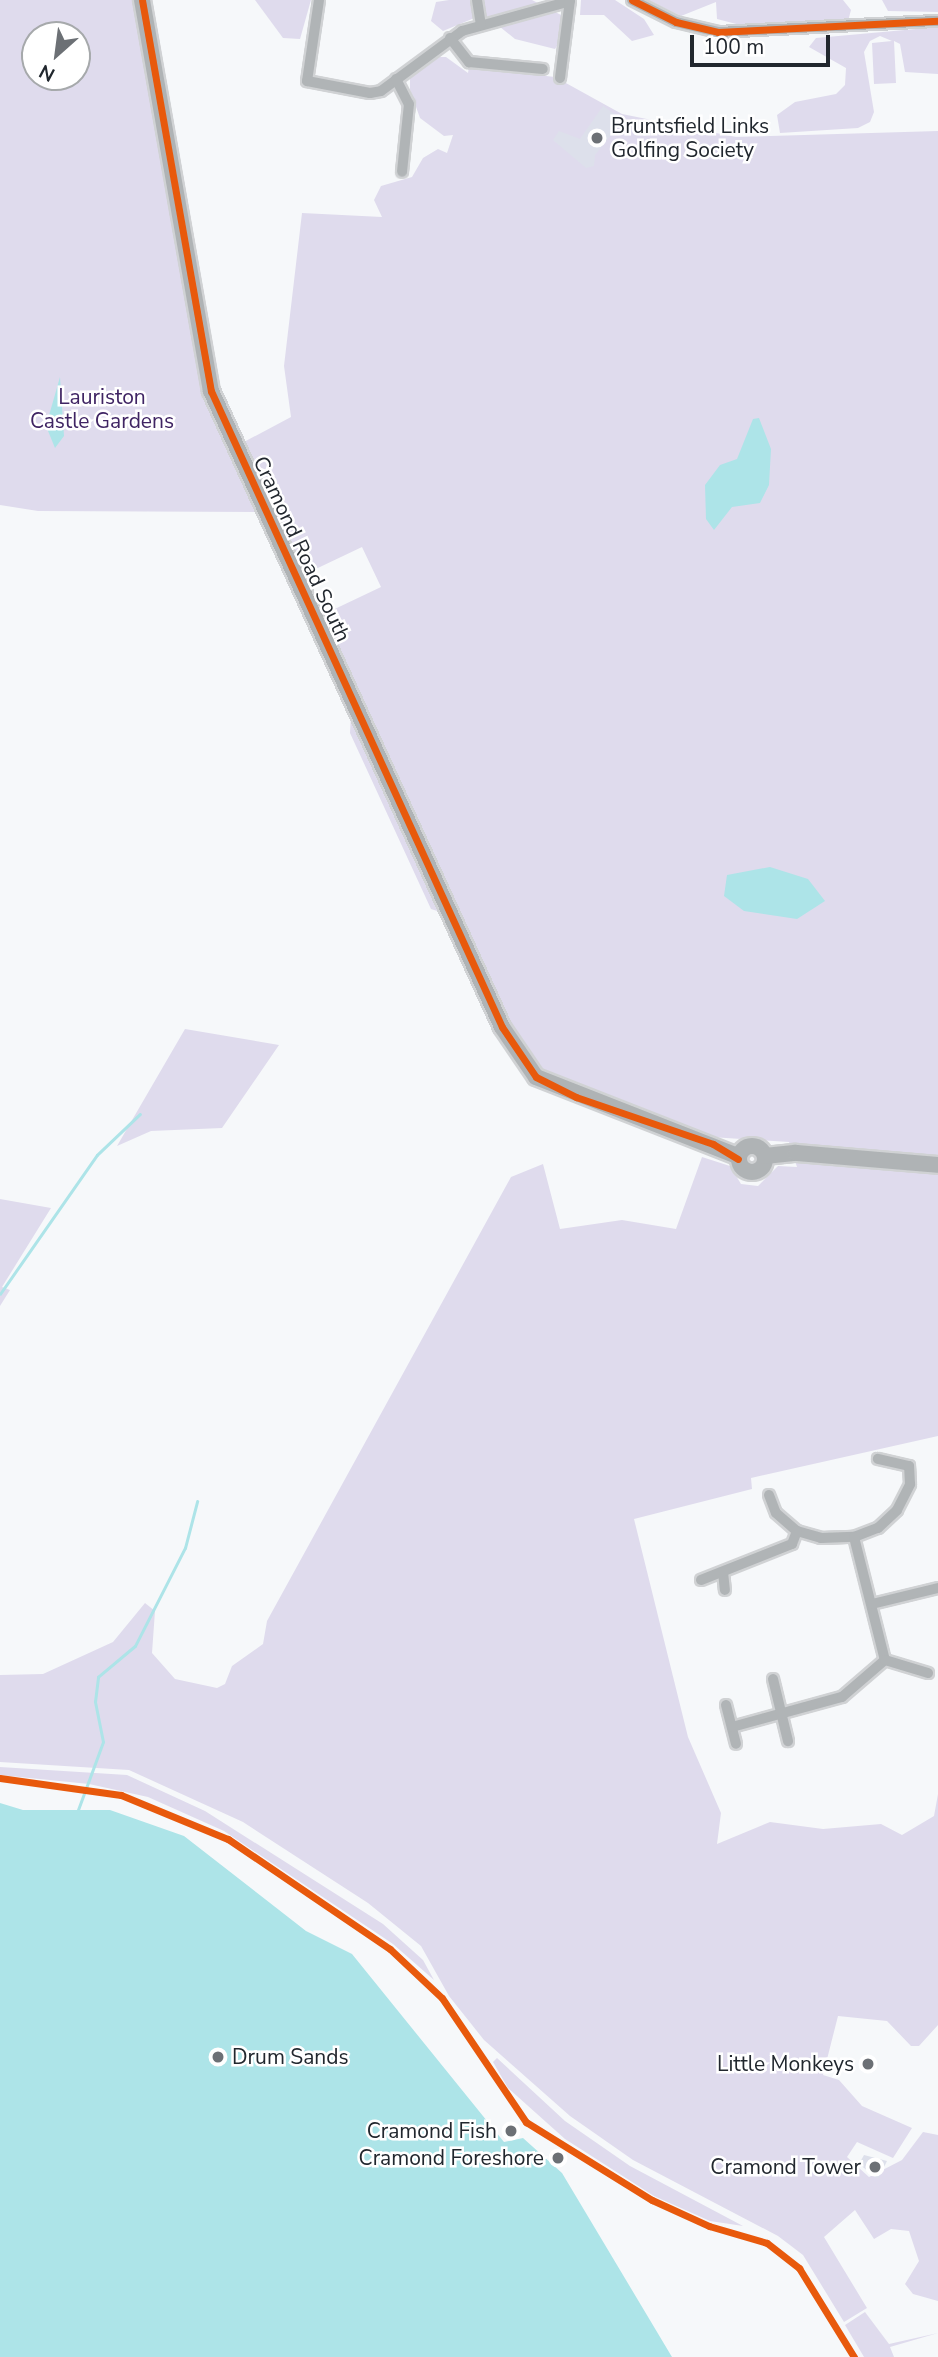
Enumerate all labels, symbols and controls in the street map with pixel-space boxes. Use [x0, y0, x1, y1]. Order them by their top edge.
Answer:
north arrow [21, 21, 91, 91]
scale bar [693, 21, 833, 65]
text: 100 m [703, 33, 764, 61]
text: N [35, 58, 59, 88]
place label: Bruntsfield Links Golfing Society [611, 113, 769, 163]
marker: Bruntsfield Links Golfing Society [589, 130, 605, 146]
park label: Lauriston Castle Gardens [30, 384, 174, 434]
street label: Cramond Road South [248, 452, 356, 646]
place label: Drum Sands [232, 2044, 349, 2070]
marker: Drum Sands [210, 2049, 226, 2065]
place label: Little Monkeys [717, 2051, 854, 2077]
marker: Little Monkeys [860, 2056, 876, 2072]
place label: Cramond Fish [367, 2118, 497, 2144]
marker: Cramond Fish [503, 2123, 519, 2139]
place label: Cramond Foreshore [359, 2145, 544, 2171]
marker: Cramond Foreshore [550, 2150, 566, 2166]
place label: Cramond Tower [710, 2154, 861, 2180]
marker: Cramond Tower [867, 2159, 883, 2175]

